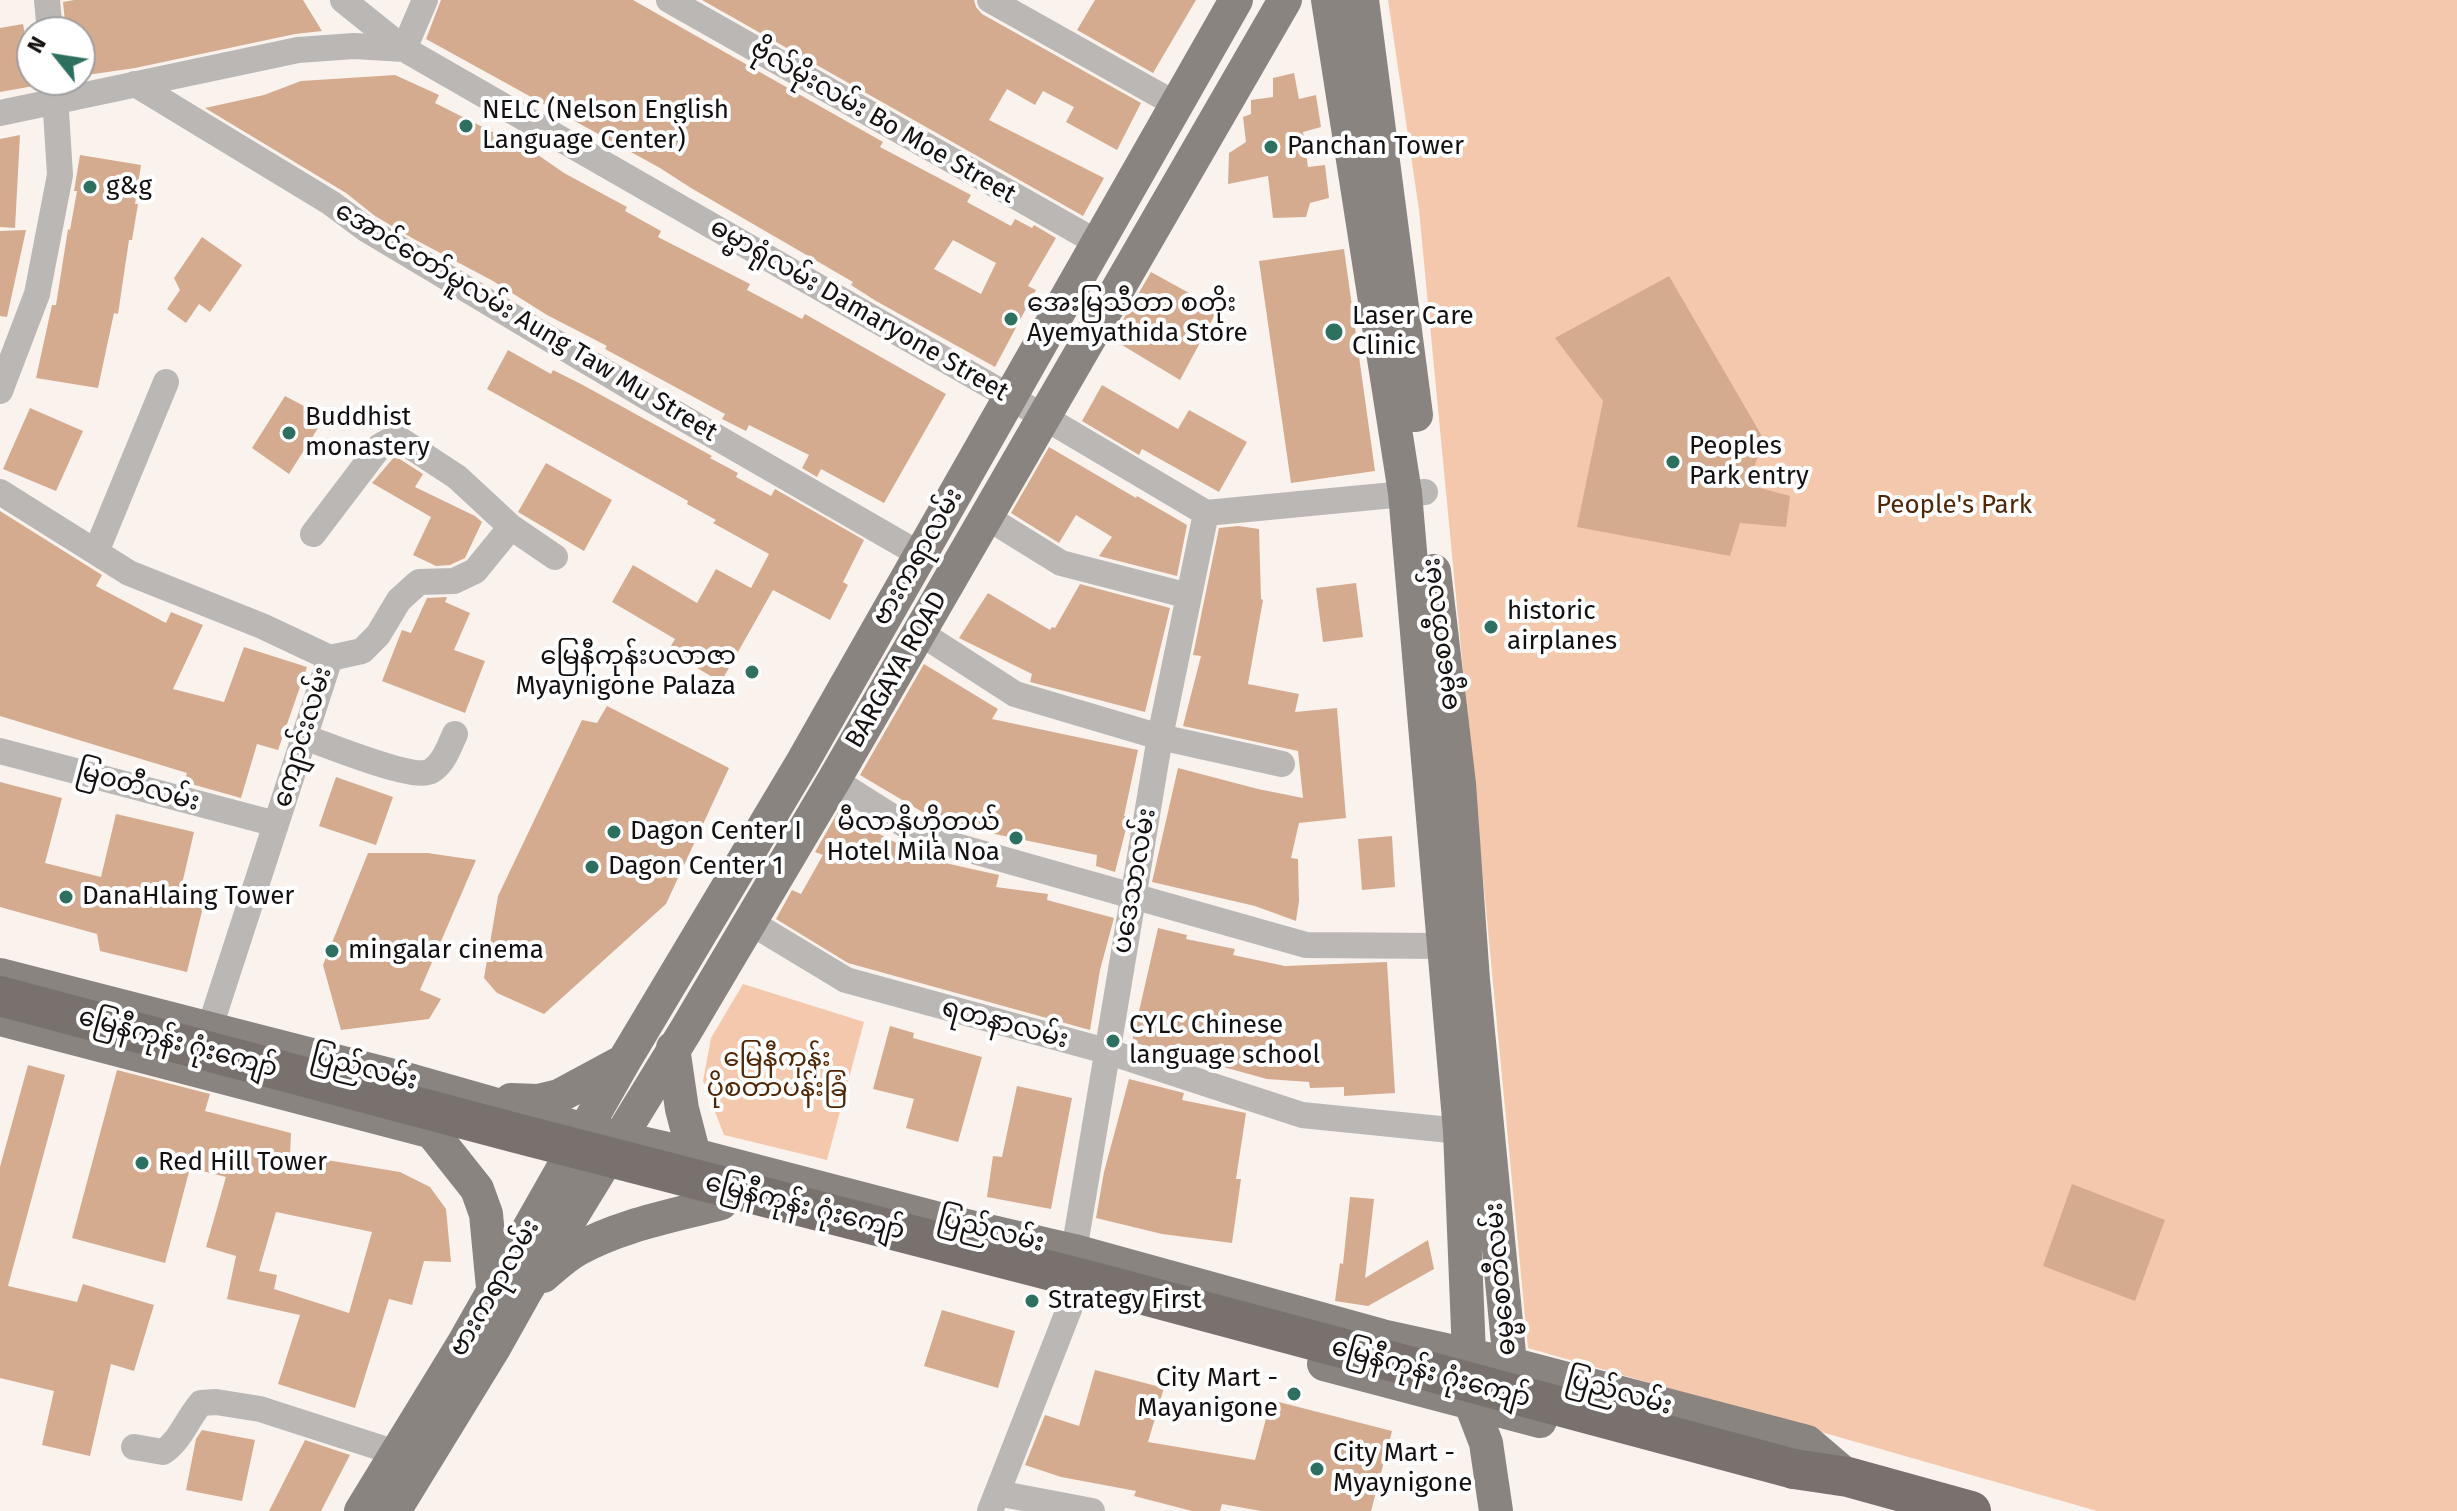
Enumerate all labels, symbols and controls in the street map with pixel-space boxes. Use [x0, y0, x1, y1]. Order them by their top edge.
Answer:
north arrow [16, 16, 96, 96]
text: N [21, 32, 52, 58]
street label: ဗိုလ်မိုးလမ်း Bo Moe Street [745, 33, 1021, 211]
place label: NELC (Nelson English Language Center) [482, 95, 729, 156]
marker: NELC (Nelson English Language Center) [457, 117, 475, 135]
place label: Panchan Tower [1287, 131, 1464, 163]
marker: Panchan Tower [1262, 138, 1280, 156]
place label: g&g [106, 171, 152, 203]
marker: g&g [81, 178, 99, 196]
street label: အောင်တော်မူလမ်း Aung Taw Mu Street [329, 195, 723, 449]
street label: ဓမ္မာရုံလမ်း Damaryone Street [704, 212, 1014, 408]
place label: အေးမြသီတာ စတိုး Ayemyathida Store [1027, 288, 1248, 350]
place label: Laser Care Clinic [1352, 301, 1474, 362]
marker: အေးမြသီတာ စတိုး Ayemyathida Store [1002, 310, 1020, 328]
marker: Laser Care Clinic [1323, 321, 1345, 343]
place label: Buddhist monastery [305, 402, 430, 464]
marker: Buddhist monastery [280, 424, 298, 442]
place label: Peoples Park entry [1689, 431, 1809, 492]
marker: Peoples Park entry [1664, 453, 1682, 471]
street label: ဗားကရာလမ်း [866, 483, 970, 631]
park label: People's Park [1876, 490, 2032, 522]
street label: ဓမ္မစေတီလမ်း [1416, 556, 1466, 712]
street label: BARGAYA ROAD [840, 586, 954, 754]
place label: historic airplanes [1507, 596, 1617, 658]
marker: historic airplanes [1482, 618, 1500, 636]
place label: မြေနီကုန်းပလာဇာ Myaynigone Palaza [515, 641, 736, 702]
street label: ကျောင်းလမ်း [267, 663, 339, 811]
marker: မြေနီကုန်းပလာဇာ Myaynigone Palaza [743, 663, 761, 681]
street label: မြဝတီလမ်း [73, 756, 203, 818]
street label: ပဒေသာလမ်း [1107, 806, 1163, 956]
place label: မီလာနိုဟိုတယ် Hotel Mila Noa [827, 807, 1000, 868]
place label: Dagon Center I [630, 816, 802, 848]
marker: Dagon Center I [605, 823, 623, 841]
marker: မီလာနိုဟိုတယ် Hotel Mila Noa [1007, 829, 1025, 847]
place label: Dagon Center 1 [608, 851, 784, 883]
marker: Dagon Center 1 [583, 858, 601, 876]
place label: DanaHlaing Tower [82, 881, 294, 913]
marker: DanaHlaing Tower [57, 888, 75, 906]
place label: mingalar cinema [348, 935, 544, 967]
marker: mingalar cinema [323, 942, 341, 960]
street label: ရတနာလမ်း [938, 992, 1072, 1056]
street label: မြေနီကုန်း ဂုံးကျော် [75, 1001, 281, 1085]
place label: CYLC Chinese language school [1129, 1010, 1320, 1072]
marker: CYLC Chinese language school [1104, 1032, 1122, 1050]
street label: ပြည်လမ်း [308, 1041, 420, 1097]
park label: မြေနီကုန်း ပိုစတာပန်းခြံ [706, 1043, 848, 1104]
place label: Red Hill Tower [158, 1147, 327, 1179]
marker: Red Hill Tower [133, 1154, 151, 1172]
street label: မြေနီကုန်း ဂုံးကျော် [702, 1167, 908, 1247]
street label: ဓမ္မစေတီလမ်း [1479, 1201, 1523, 1357]
street label: ပြည်လမ်း [935, 1203, 1047, 1259]
street label: ဗားကရာလမ်း [443, 1214, 547, 1362]
place label: Strategy First [1048, 1285, 1202, 1317]
marker: Strategy First [1023, 1292, 1041, 1310]
street label: မြေနီကုန်း ဂုံးကျော် [1328, 1331, 1534, 1415]
place label: City Mart - Mayanigone [1137, 1363, 1278, 1424]
street label: ပြည်လမ်း [1563, 1364, 1675, 1422]
marker: City Mart - Mayanigone [1285, 1385, 1303, 1403]
place label: City Mart - Myaynigone [1333, 1438, 1472, 1500]
marker: City Mart - Myaynigone [1308, 1460, 1326, 1478]

